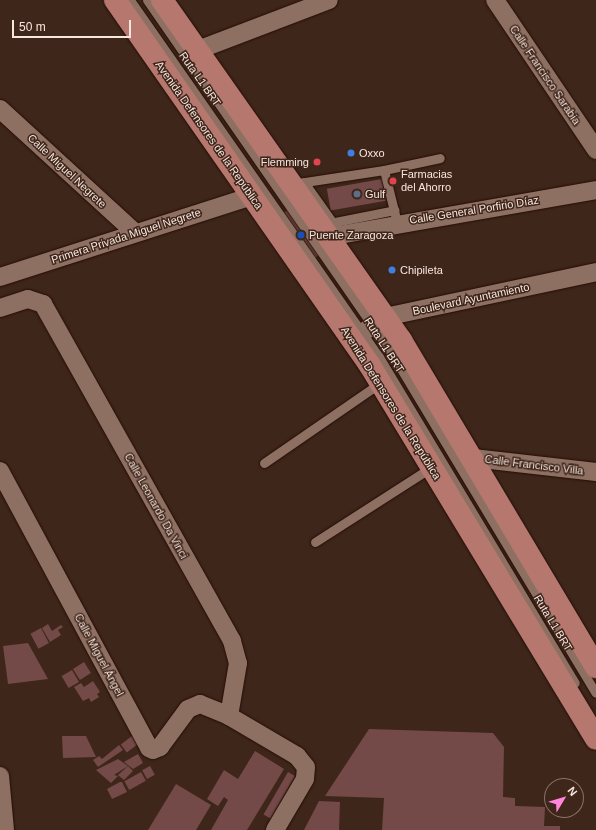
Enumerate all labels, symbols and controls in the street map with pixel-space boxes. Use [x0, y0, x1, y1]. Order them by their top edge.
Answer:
scale bar [14, 12, 133, 38]
text: 50 m [19, 20, 46, 34]
street label: Calle Francisco Sarabia [507, 23, 583, 127]
street label: Ruta L1 BRT [176, 49, 224, 109]
street label: Avenida Defensores de la República [153, 58, 265, 212]
street label: Calle Miguel Negrete [25, 131, 109, 211]
place label: Oxxo [359, 146, 385, 160]
marker: Oxxo [346, 148, 356, 158]
place label: Flemming [261, 155, 309, 169]
marker: Flemming [312, 157, 322, 167]
place label: Farmacias del Ahorro [401, 168, 452, 194]
marker: Farmacias del Ahorro [388, 176, 398, 186]
place label: Gulf [365, 187, 385, 201]
marker: Gulf [352, 189, 362, 199]
street label: Calle General Porfirio Díaz [408, 193, 540, 227]
street label: Primera Privada Miguel Negrete [50, 206, 202, 266]
place label: Puente Zaragoza [309, 228, 393, 242]
marker: Puente Zaragoza [296, 230, 306, 240]
place label: Chipileta [400, 263, 443, 277]
marker: Chipileta [387, 265, 397, 275]
street label: Boulevard Ayuntamiento [411, 280, 531, 318]
street label: Ruta L1 BRT [361, 315, 407, 375]
street label: Avenida Defensores de la República [338, 324, 444, 482]
street label: Calle Leonardo Da Vinci [122, 451, 190, 561]
street label: Calle Francisco Villa [484, 452, 584, 478]
street label: Ruta L1 BRT [531, 592, 575, 654]
street label: Calle Miguel Ángel [72, 611, 126, 699]
north arrow [544, 778, 584, 818]
text: N [565, 784, 580, 798]

